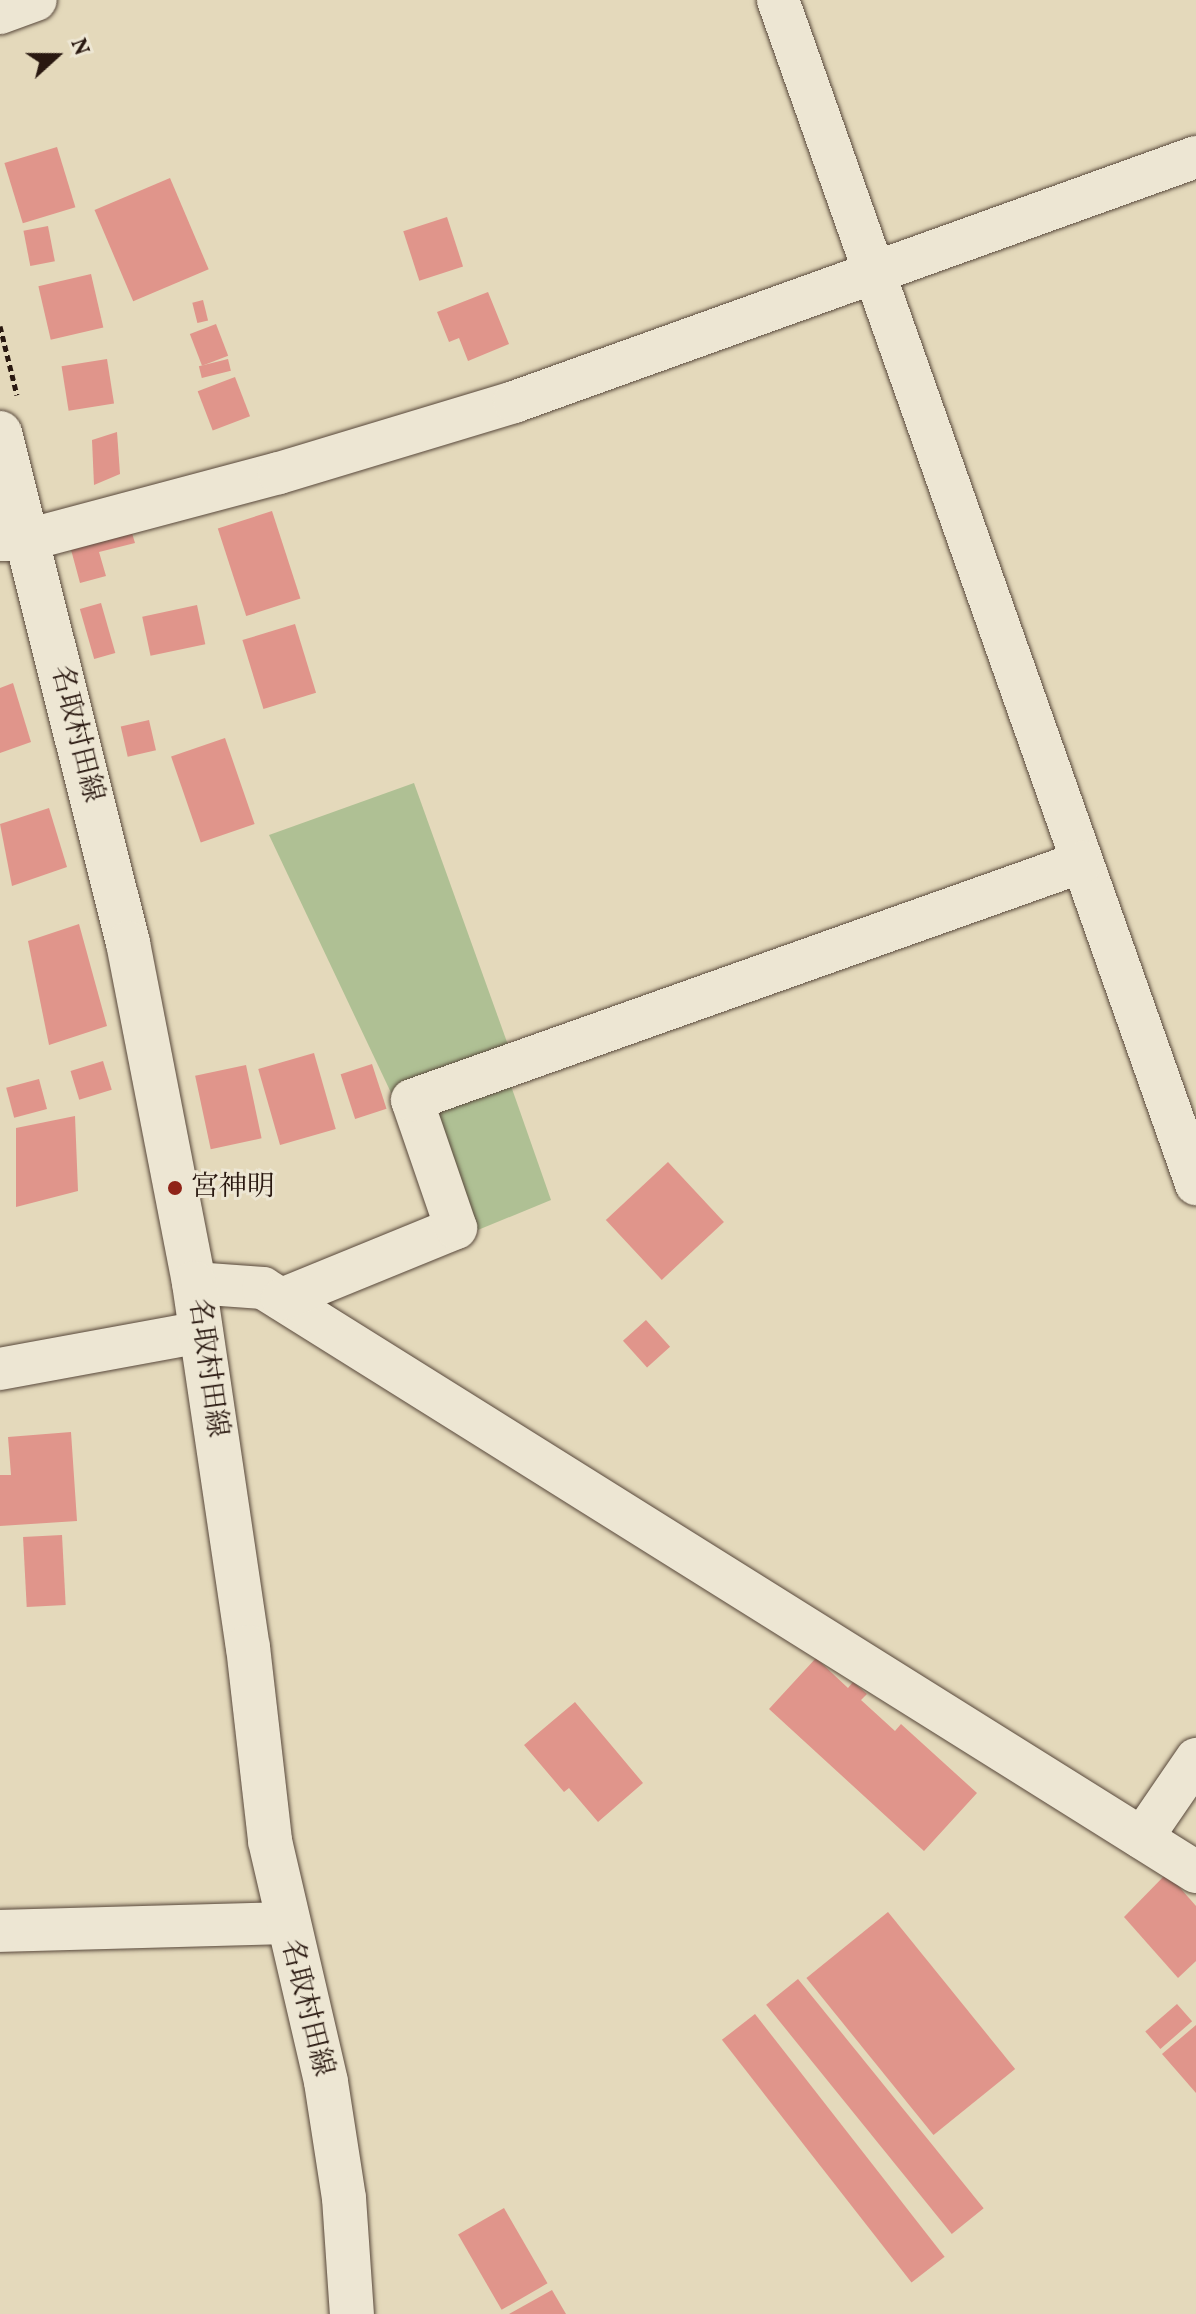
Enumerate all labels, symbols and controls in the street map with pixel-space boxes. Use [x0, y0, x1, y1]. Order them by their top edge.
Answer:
north arrow [16, 16, 96, 96]
text: N [62, 34, 96, 60]
street label: 名取村田線 [43, 662, 109, 806]
place label: 宮神明 [191, 1171, 275, 1205]
marker: 宮神明 [166, 1179, 184, 1197]
street label: 名取村田線 [181, 1296, 233, 1440]
street label: 名取村田線 [273, 1936, 339, 2080]

